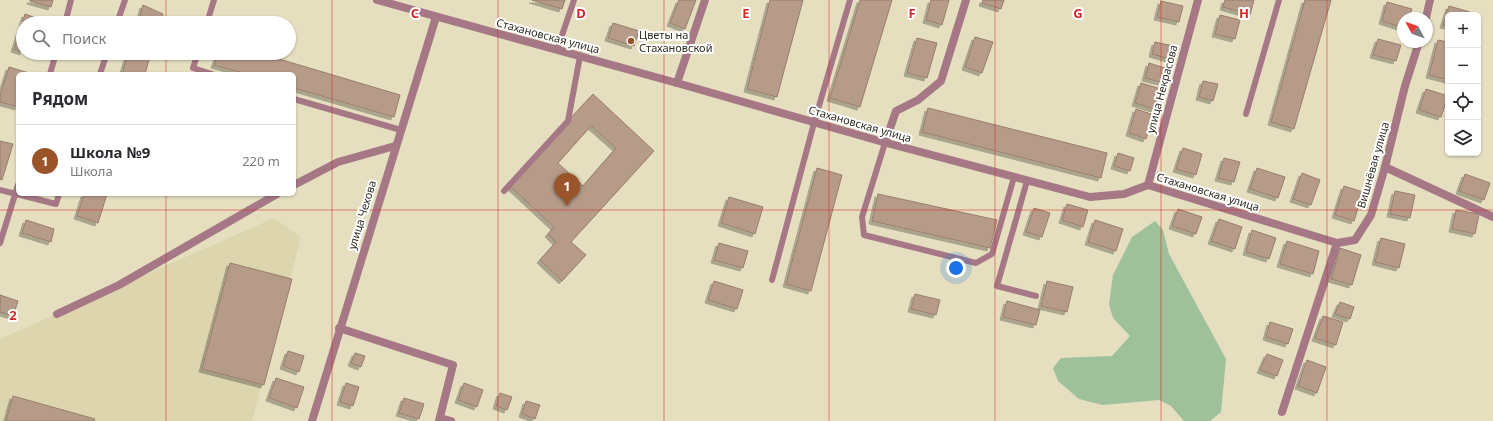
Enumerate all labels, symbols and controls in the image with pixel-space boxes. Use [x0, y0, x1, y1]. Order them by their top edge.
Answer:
text: C [411, 4, 419, 22]
text: D [576, 4, 586, 22]
text: E [742, 4, 750, 22]
text: F [908, 4, 916, 22]
text: G [1073, 4, 1083, 22]
text: H [1239, 4, 1249, 22]
north arrow [1397, 12, 1433, 48]
map controls [1445, 12, 1481, 156]
button: + [1445, 12, 1481, 48]
street label: Стахановская улица [495, 14, 602, 57]
search box [16, 16, 296, 60]
icon: search [30, 27, 52, 49]
place label: Цветы на Стахановской [639, 27, 712, 55]
text: Поиск [62, 28, 107, 48]
marker: Цветы на Стахановской [626, 36, 636, 46]
street label: улица Некрасова [1142, 43, 1181, 135]
button: − [1445, 48, 1481, 84]
button: locate [1445, 84, 1481, 120]
text: Рядом [32, 87, 88, 110]
street label: Стахановская улица [807, 102, 913, 145]
street label: Вишнёвая улица [1353, 120, 1392, 210]
button: layers [1445, 120, 1481, 156]
text: Школа №9 [70, 142, 150, 162]
text: 1 [41, 152, 49, 170]
text: 220 m [242, 152, 280, 170]
text: Школа [70, 162, 113, 180]
street label: Стахановская улица [1155, 169, 1261, 214]
pin: 1 [554, 173, 580, 206]
street label: улица Чехова [344, 178, 379, 251]
your location [946, 258, 966, 278]
text: 2 [9, 306, 17, 324]

